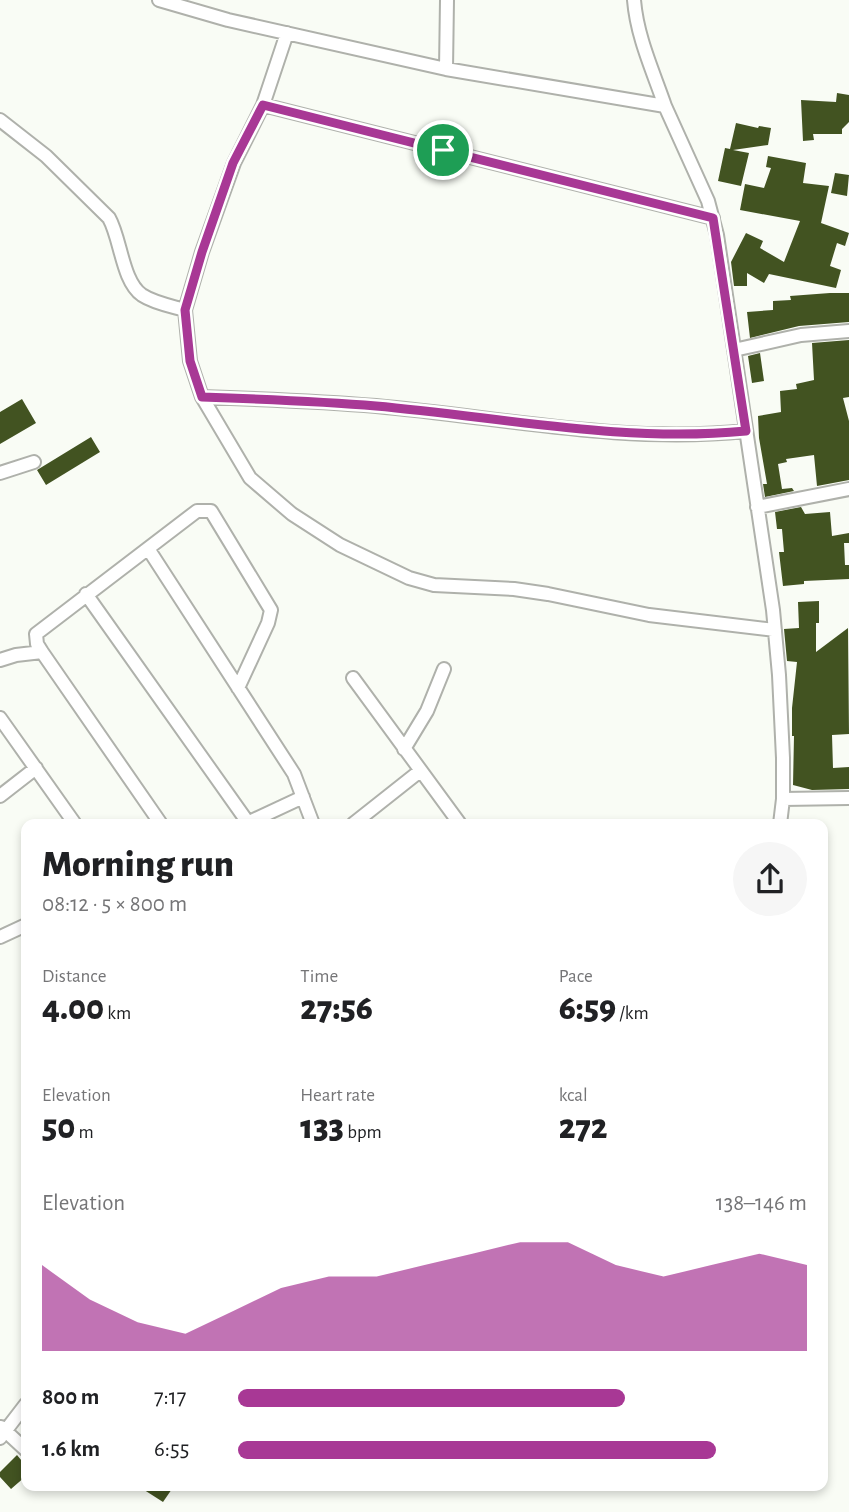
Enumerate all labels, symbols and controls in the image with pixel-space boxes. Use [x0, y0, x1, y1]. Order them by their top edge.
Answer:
pin [413, 120, 473, 180]
icon: arrive [424, 131, 462, 169]
button: share [733, 842, 807, 916]
text: Morning run [42, 846, 234, 884]
text: 08:12 · 5 × 800 m [42, 893, 187, 916]
text: Distance [42, 967, 106, 986]
text: Time [300, 967, 338, 986]
text: Pace [559, 967, 593, 986]
text: 4.00 [42, 991, 104, 1026]
text: 27:56 [300, 991, 373, 1026]
text: 6:59 [559, 991, 616, 1026]
text: km [104, 1004, 131, 1023]
text: /km [616, 1004, 649, 1023]
text: Elevation [42, 1086, 111, 1105]
text: Heart rate [300, 1086, 375, 1105]
text: kcal [559, 1086, 588, 1105]
text: 50 [42, 1110, 75, 1145]
text: 133 [300, 1110, 344, 1145]
text: 272 [559, 1110, 608, 1145]
text: m [75, 1123, 94, 1142]
text: bpm [344, 1123, 382, 1142]
text: Elevation [42, 1192, 125, 1215]
text: 138–146 m [716, 1192, 807, 1215]
text: 800 m [42, 1386, 99, 1409]
text: 7:17 [154, 1386, 186, 1409]
text: 1.6 km [42, 1438, 100, 1461]
text: 6:55 [154, 1438, 189, 1461]

